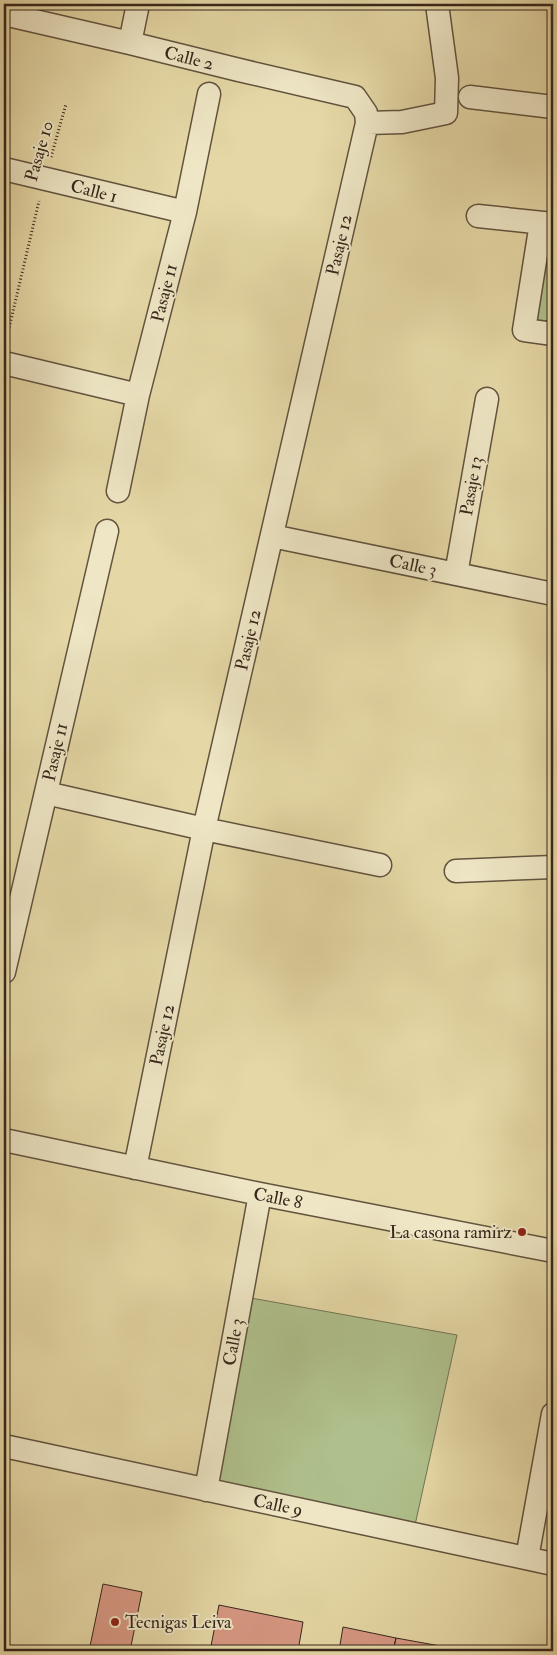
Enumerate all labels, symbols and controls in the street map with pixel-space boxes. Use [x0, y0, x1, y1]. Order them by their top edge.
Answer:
street label: Calle 2 [162, 41, 216, 76]
street label: Pasaje 10 [20, 118, 59, 184]
street label: Calle 1 [68, 175, 120, 208]
street label: Pasaje 12 [321, 212, 358, 278]
street label: Pasaje 11 [146, 262, 183, 325]
street label: Pasaje 13 [455, 455, 488, 518]
street label: Calle 3 [387, 549, 439, 582]
street label: Pasaje 12 [230, 607, 267, 673]
street label: Pasaje 11 [38, 721, 73, 784]
street label: Pasaje 12 [145, 1002, 180, 1068]
street label: Calle 8 [251, 1182, 304, 1214]
place label: La casona ramirz [390, 1221, 512, 1244]
marker: La casona ramirz [516, 1226, 528, 1238]
street label: Calle 3 [218, 1317, 249, 1368]
street label: Calle 9 [251, 1489, 305, 1522]
place label: Tecnigas Leiva [125, 1611, 232, 1634]
marker: Tecnigas Leiva [109, 1616, 121, 1628]

